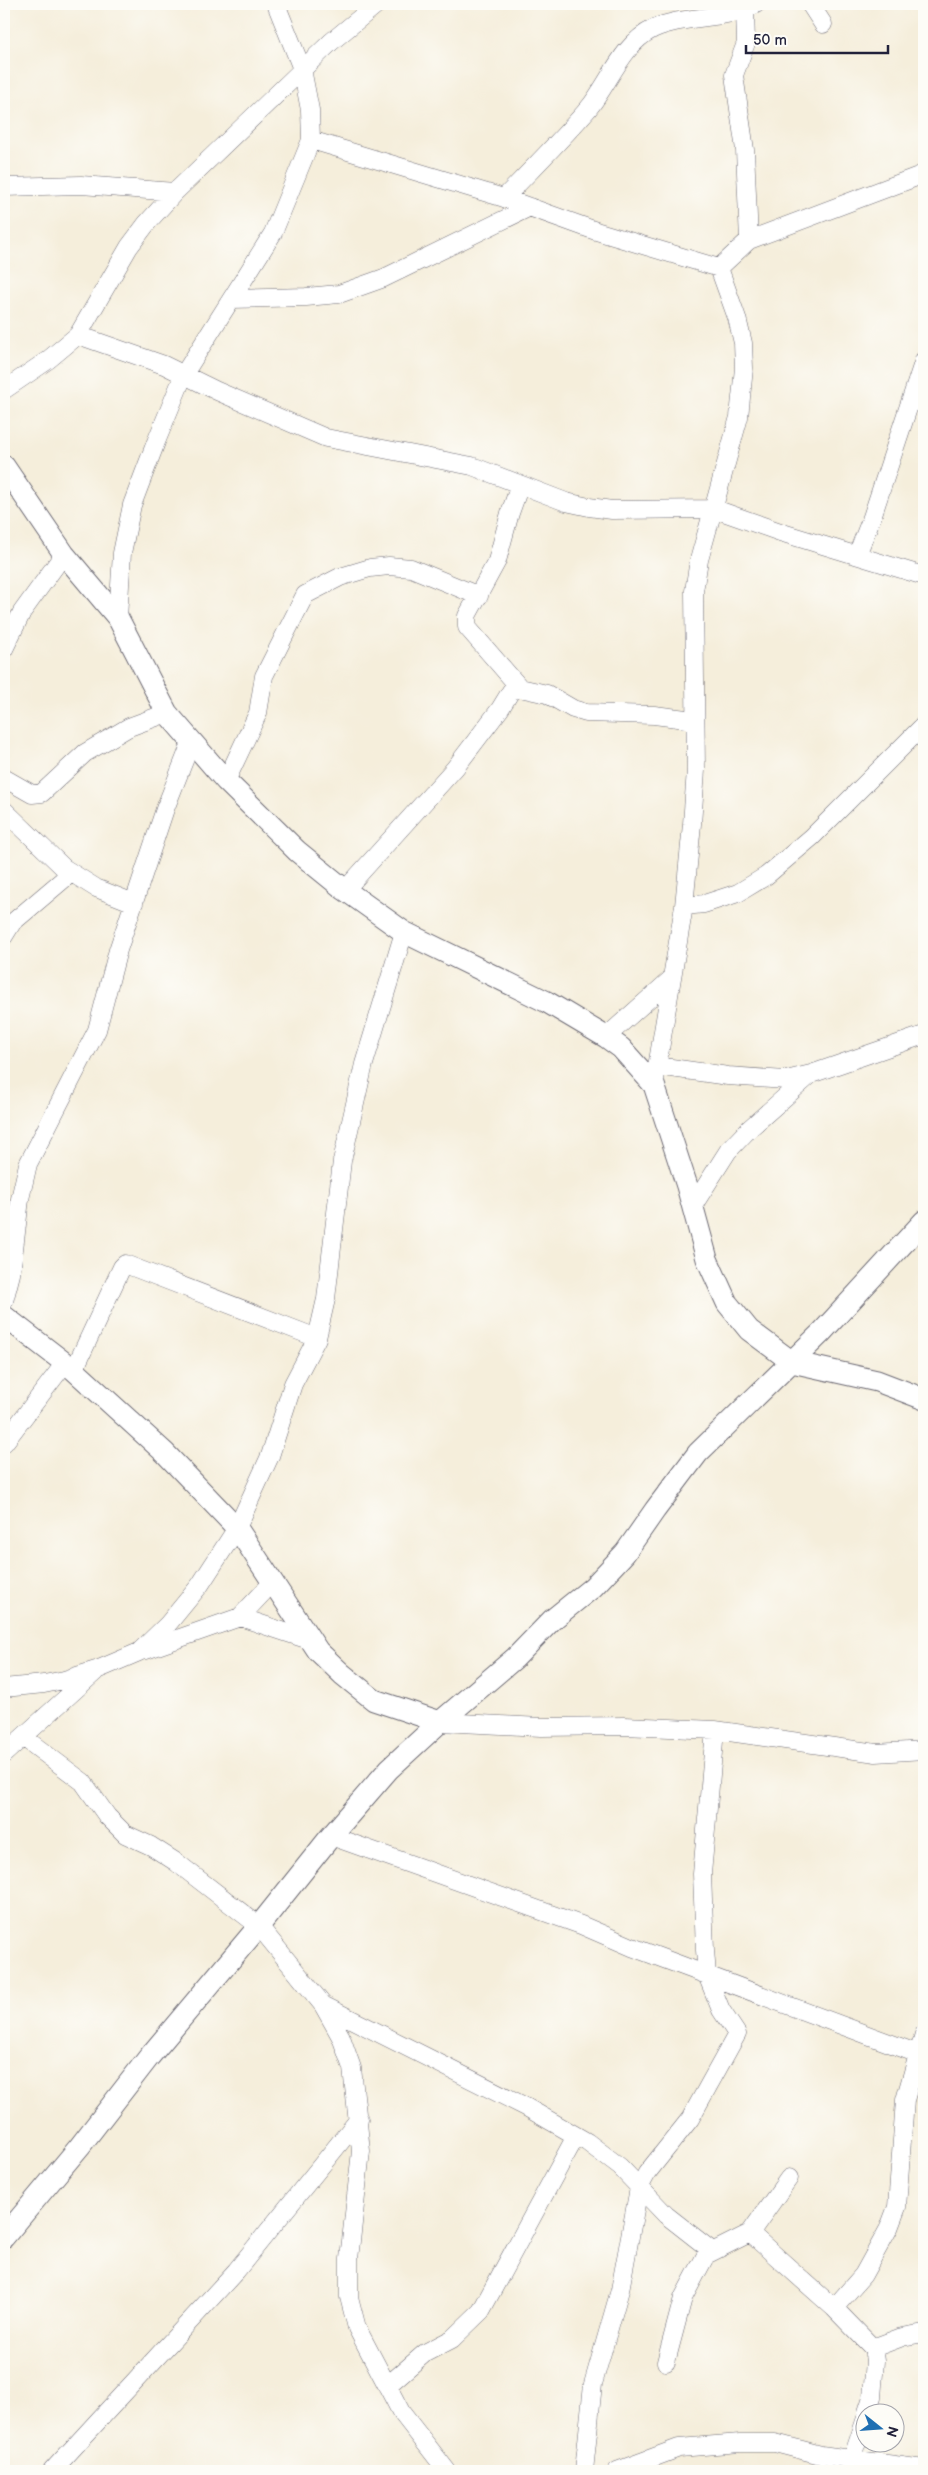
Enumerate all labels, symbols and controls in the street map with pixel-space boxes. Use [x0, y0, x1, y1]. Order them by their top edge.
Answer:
scale bar [746, 22, 888, 54]
text: 50 m [753, 31, 787, 50]
north arrow [856, 2402, 906, 2452]
text: N [882, 2424, 902, 2439]

